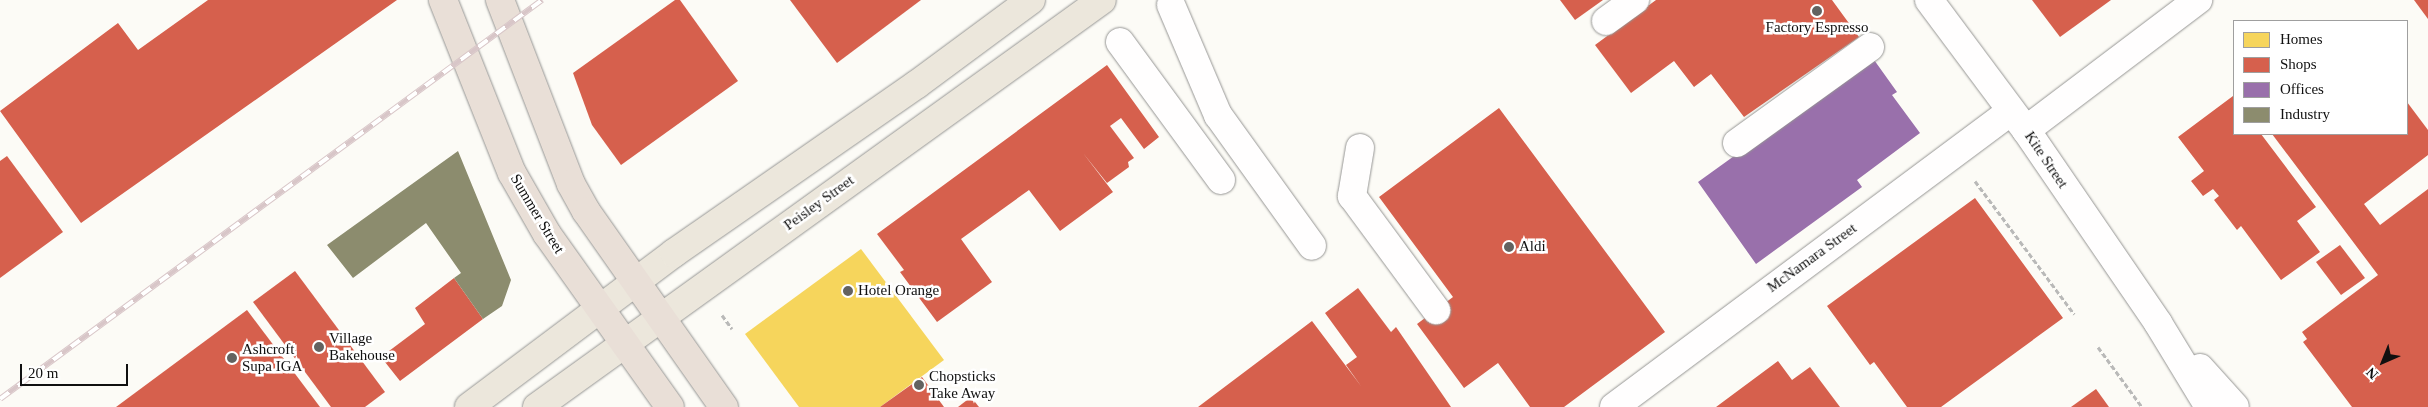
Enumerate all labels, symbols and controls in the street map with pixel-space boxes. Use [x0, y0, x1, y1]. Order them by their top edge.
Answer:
marker: Factory Espresso [1811, 5, 1823, 17]
place label: Factory Espresso [1766, 19, 1868, 37]
legend [2233, 20, 2408, 135]
text: Homes [2280, 31, 2323, 47]
text: Shops [2280, 56, 2317, 72]
text: Offices [2280, 81, 2324, 97]
text: Industry [2280, 106, 2330, 122]
street label: Kite Street [2020, 128, 2072, 192]
street label: Summer Street [506, 171, 568, 257]
street label: Peisley Street [781, 172, 857, 234]
street label: McNamara Street [1764, 220, 1860, 296]
place label: Aldi [1519, 238, 1546, 256]
marker: Aldi [1503, 241, 1515, 253]
place label: Hotel Orange [858, 282, 939, 300]
marker: Hotel Orange [842, 285, 854, 297]
place label: Village Bakehouse [329, 329, 395, 364]
north arrow [2358, 337, 2408, 387]
place label: Ashcroft Supa IGA [242, 340, 302, 375]
marker: Village Bakehouse [313, 341, 325, 353]
marker: Ashcroft Supa IGA [226, 352, 238, 364]
scale bar [22, 354, 130, 386]
text: N [2363, 364, 2381, 382]
text: 20 m [28, 365, 58, 381]
place label: Chopsticks Take Away [929, 367, 996, 402]
marker: Chopsticks Take Away [913, 379, 925, 391]

